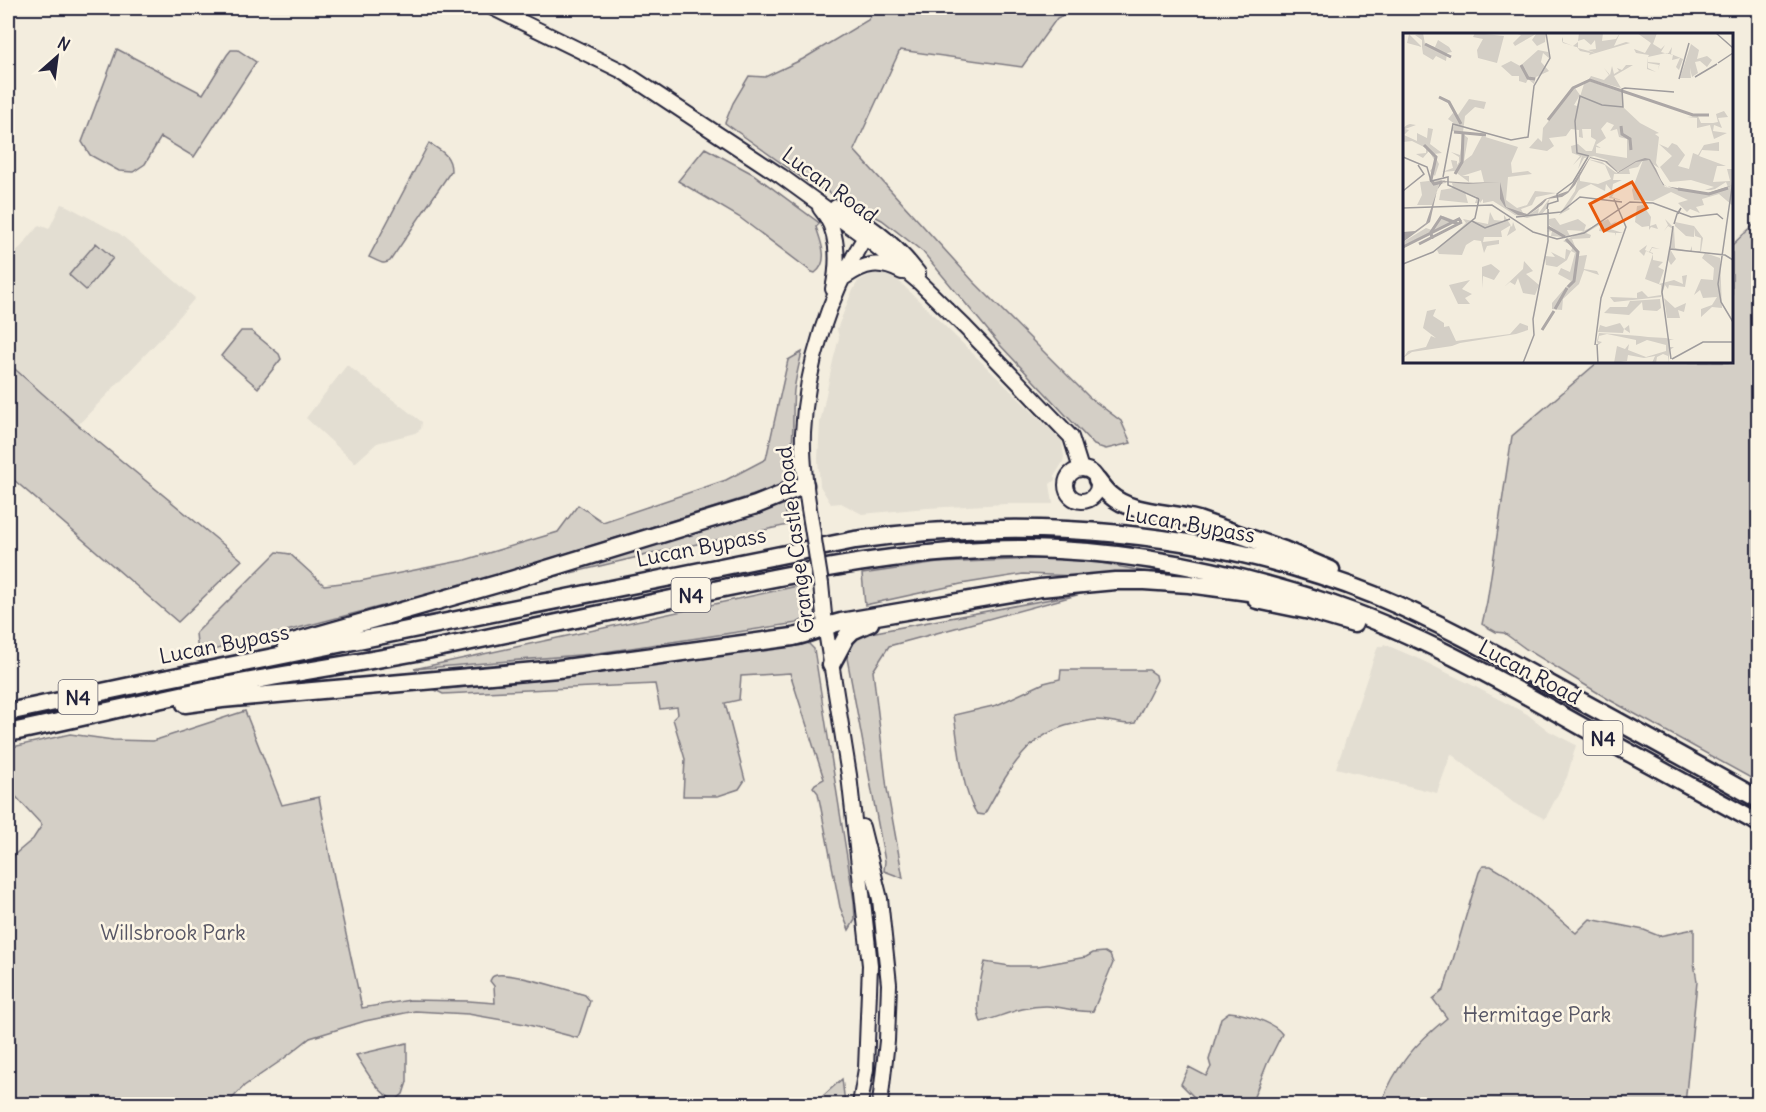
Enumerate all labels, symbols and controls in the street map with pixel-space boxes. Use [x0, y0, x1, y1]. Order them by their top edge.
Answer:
north arrow [27, 27, 87, 87]
text: N [54, 32, 74, 55]
inset map [1403, 33, 1733, 363]
street label: Lucan Road [777, 141, 883, 229]
street label: Grange Castle Road [770, 445, 820, 635]
street label: Lucan Bypass [1123, 499, 1257, 549]
street label: Lucan Bypass [634, 521, 768, 573]
road number: N4 [672, 578, 710, 612]
street label: Lucan Bypass [157, 618, 291, 670]
street label: Lucan Road [1474, 634, 1586, 710]
road number: N4 [58, 680, 98, 714]
road number: N4 [1584, 721, 1622, 755]
park label: Willsbrook Park [100, 919, 246, 946]
park label: Hermitage Park [1463, 1001, 1611, 1028]

